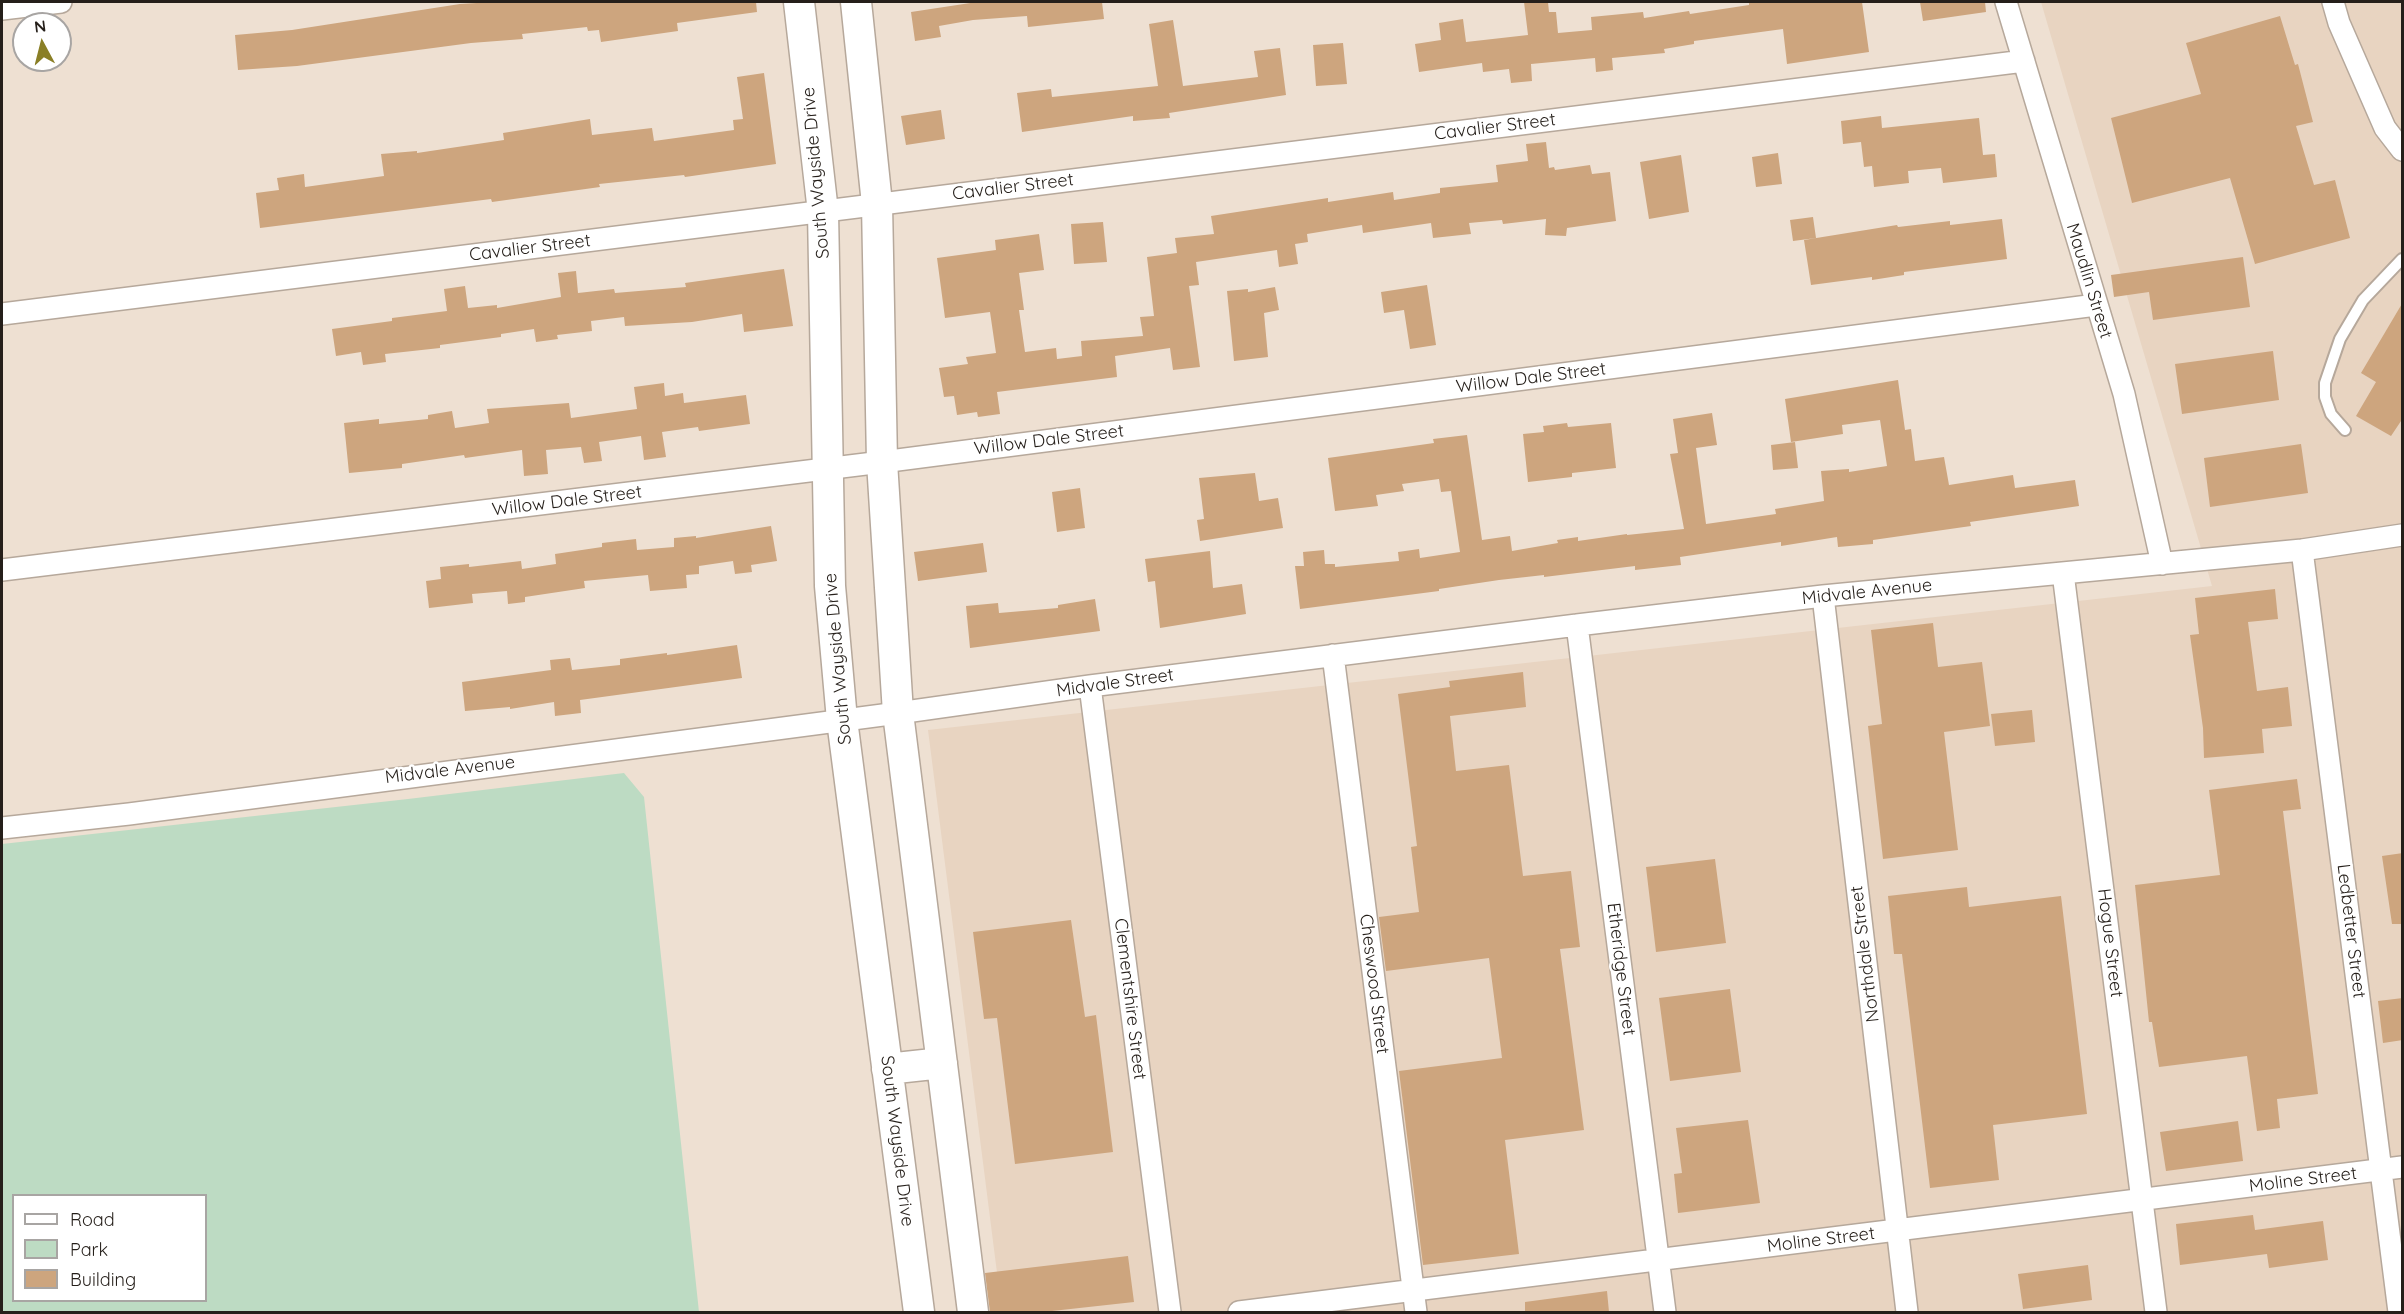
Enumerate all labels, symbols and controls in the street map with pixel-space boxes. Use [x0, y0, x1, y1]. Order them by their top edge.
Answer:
north arrow [12, 12, 72, 72]
text: N [33, 15, 47, 37]
street label: South Wayside Drive [798, 86, 834, 260]
street label: Cavalier Street [1433, 109, 1557, 145]
street label: Cavalier Street [951, 169, 1075, 205]
street label: Maudlin Street [2061, 221, 2117, 341]
street label: Cavalier Street [468, 230, 592, 266]
street label: Willow Dale Street [1455, 358, 1607, 398]
street label: Willow Dale Street [973, 420, 1125, 460]
street label: Willow Dale Street [491, 481, 643, 521]
street label: South Wayside Drive [820, 572, 856, 746]
street label: Midvale Avenue [1801, 574, 1933, 610]
street label: Midvale Street [1055, 664, 1175, 702]
street label: Midvale Avenue [384, 751, 516, 789]
street label: Ledbetter Street [2332, 863, 2370, 999]
street label: Northdale Street [1846, 885, 1884, 1023]
street label: Hogue Street [2093, 887, 2127, 999]
street label: Etheridge Street [1602, 901, 1640, 1037]
street label: Cheswood Street [1355, 913, 1393, 1055]
street label: Clementshire Street [1109, 917, 1151, 1081]
street label: South Wayside Drive [876, 1054, 918, 1228]
street label: Moline Street [2248, 1163, 2358, 1197]
legend [12, 1194, 207, 1302]
text: Road [70, 1208, 115, 1231]
street label: Moline Street [1766, 1223, 1876, 1257]
text: Park [70, 1238, 108, 1261]
text: Building [70, 1268, 136, 1291]

